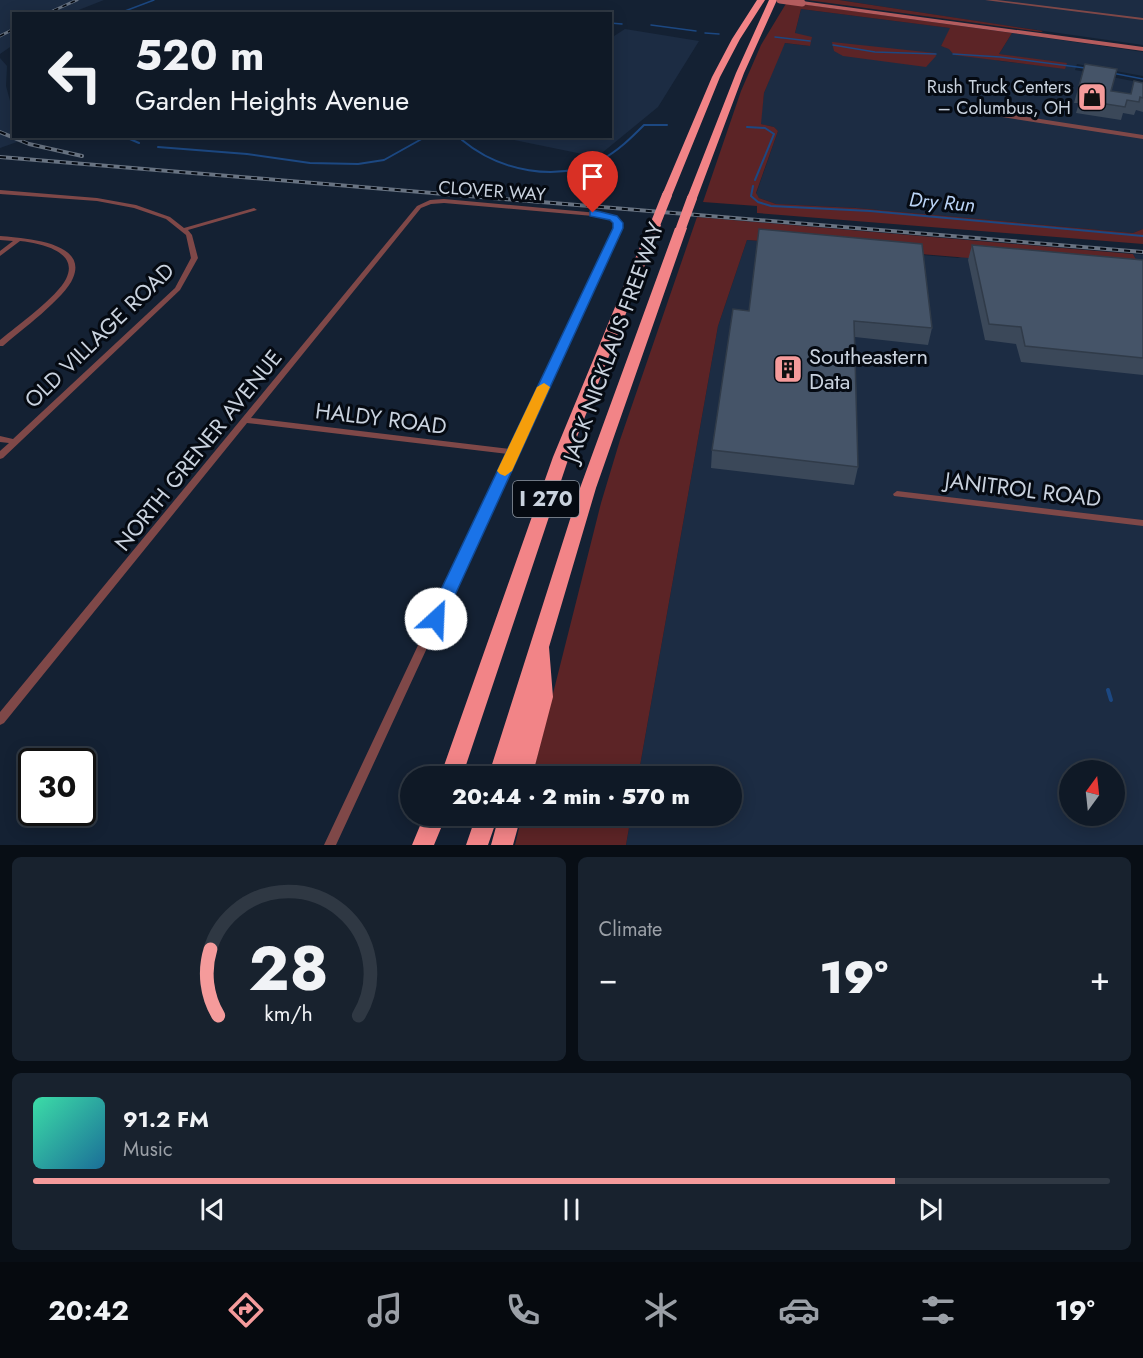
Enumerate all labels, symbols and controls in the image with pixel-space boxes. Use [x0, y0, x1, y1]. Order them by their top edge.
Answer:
text: 520 m [135, 25, 265, 86]
icon: left [36, 36, 114, 114]
place label: Rush Truck Centers – Columbus, OH [927, 74, 1071, 121]
text: Garden Heights Avenue [135, 81, 409, 120]
shop icon: Rush Truck Centers – Columbus, OH [1076, 81, 1108, 113]
pin [567, 151, 618, 213]
icon: arrive [576, 160, 609, 193]
street label: CLOVER WAY [437, 174, 547, 208]
water label: Dry Run [908, 185, 976, 220]
street label: JACK NICKLAUS FREEWAY [554, 217, 672, 469]
street label: OLD VILLAGE ROAD [17, 255, 181, 415]
place label: Southeastern Data [809, 340, 928, 397]
street label: NORTH GRENER AVENUE [107, 343, 289, 557]
building icon: Southeastern Data [772, 353, 804, 385]
street label: HALDY ROAD [314, 394, 448, 442]
street label: JANITROL ROAD [940, 463, 1103, 514]
road number: I 270 [513, 481, 579, 517]
position arrow [404, 587, 468, 651]
speed limit sign: 30 [18, 748, 96, 826]
north arrow [1059, 760, 1125, 826]
map controls [1059, 760, 1125, 826]
text: 20:44 · 2 min · 570 m [452, 780, 690, 812]
text: Climate [599, 915, 662, 944]
text: 28 [249, 923, 329, 1013]
text: 19° [820, 945, 888, 1010]
text: − [599, 955, 618, 1002]
text: + [1090, 955, 1110, 1002]
text: km/h [265, 998, 313, 1029]
text: 91.2 FM [123, 1103, 209, 1135]
text: Music [123, 1135, 173, 1164]
icon: previous [196, 1193, 229, 1226]
icon: pause [555, 1193, 588, 1226]
icon: next [914, 1193, 947, 1226]
icon: directions [225, 1289, 267, 1331]
icon: music [364, 1289, 406, 1331]
icon: phone [502, 1289, 544, 1331]
icon: climate [640, 1289, 682, 1331]
icon: car [778, 1289, 820, 1331]
icon: filters [917, 1289, 959, 1331]
text: 20:42 [48, 1291, 129, 1330]
text: 19° [1055, 1291, 1095, 1330]

